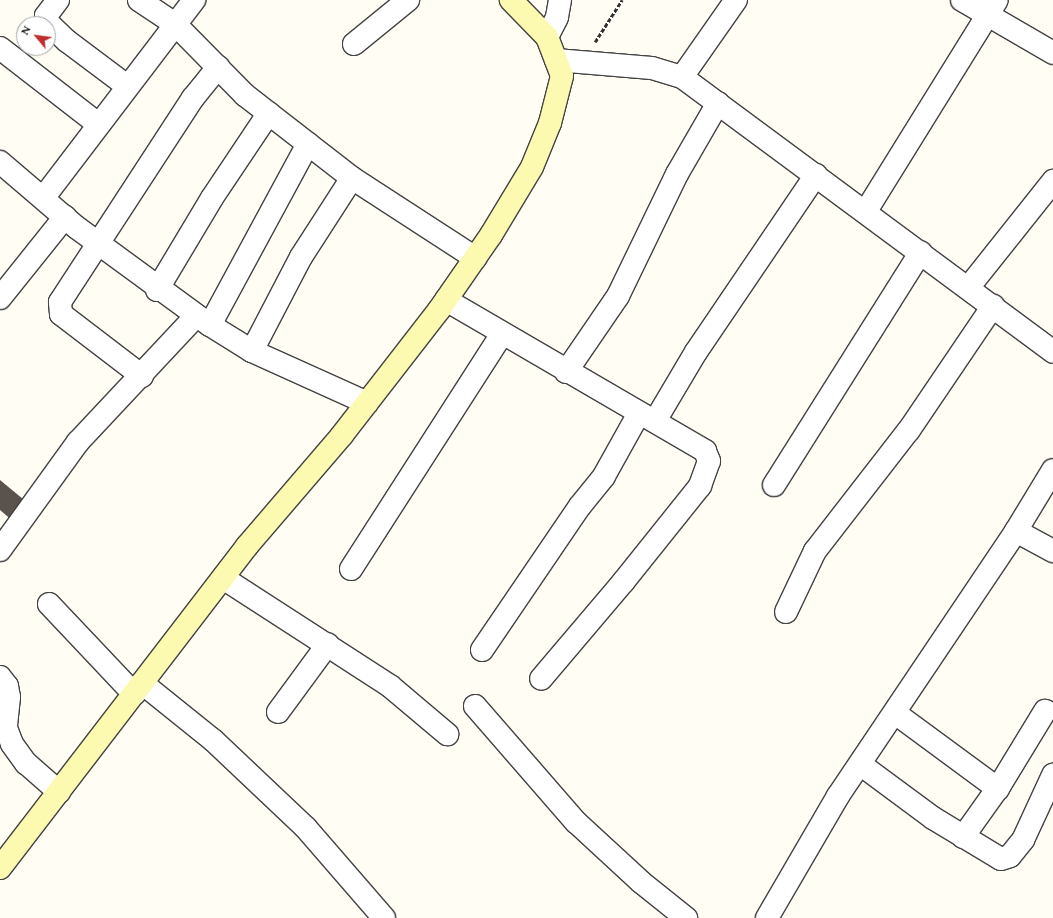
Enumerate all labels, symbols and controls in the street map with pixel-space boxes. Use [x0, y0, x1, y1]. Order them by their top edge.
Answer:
north arrow [16, 16, 56, 56]
text: N [16, 22, 36, 38]

